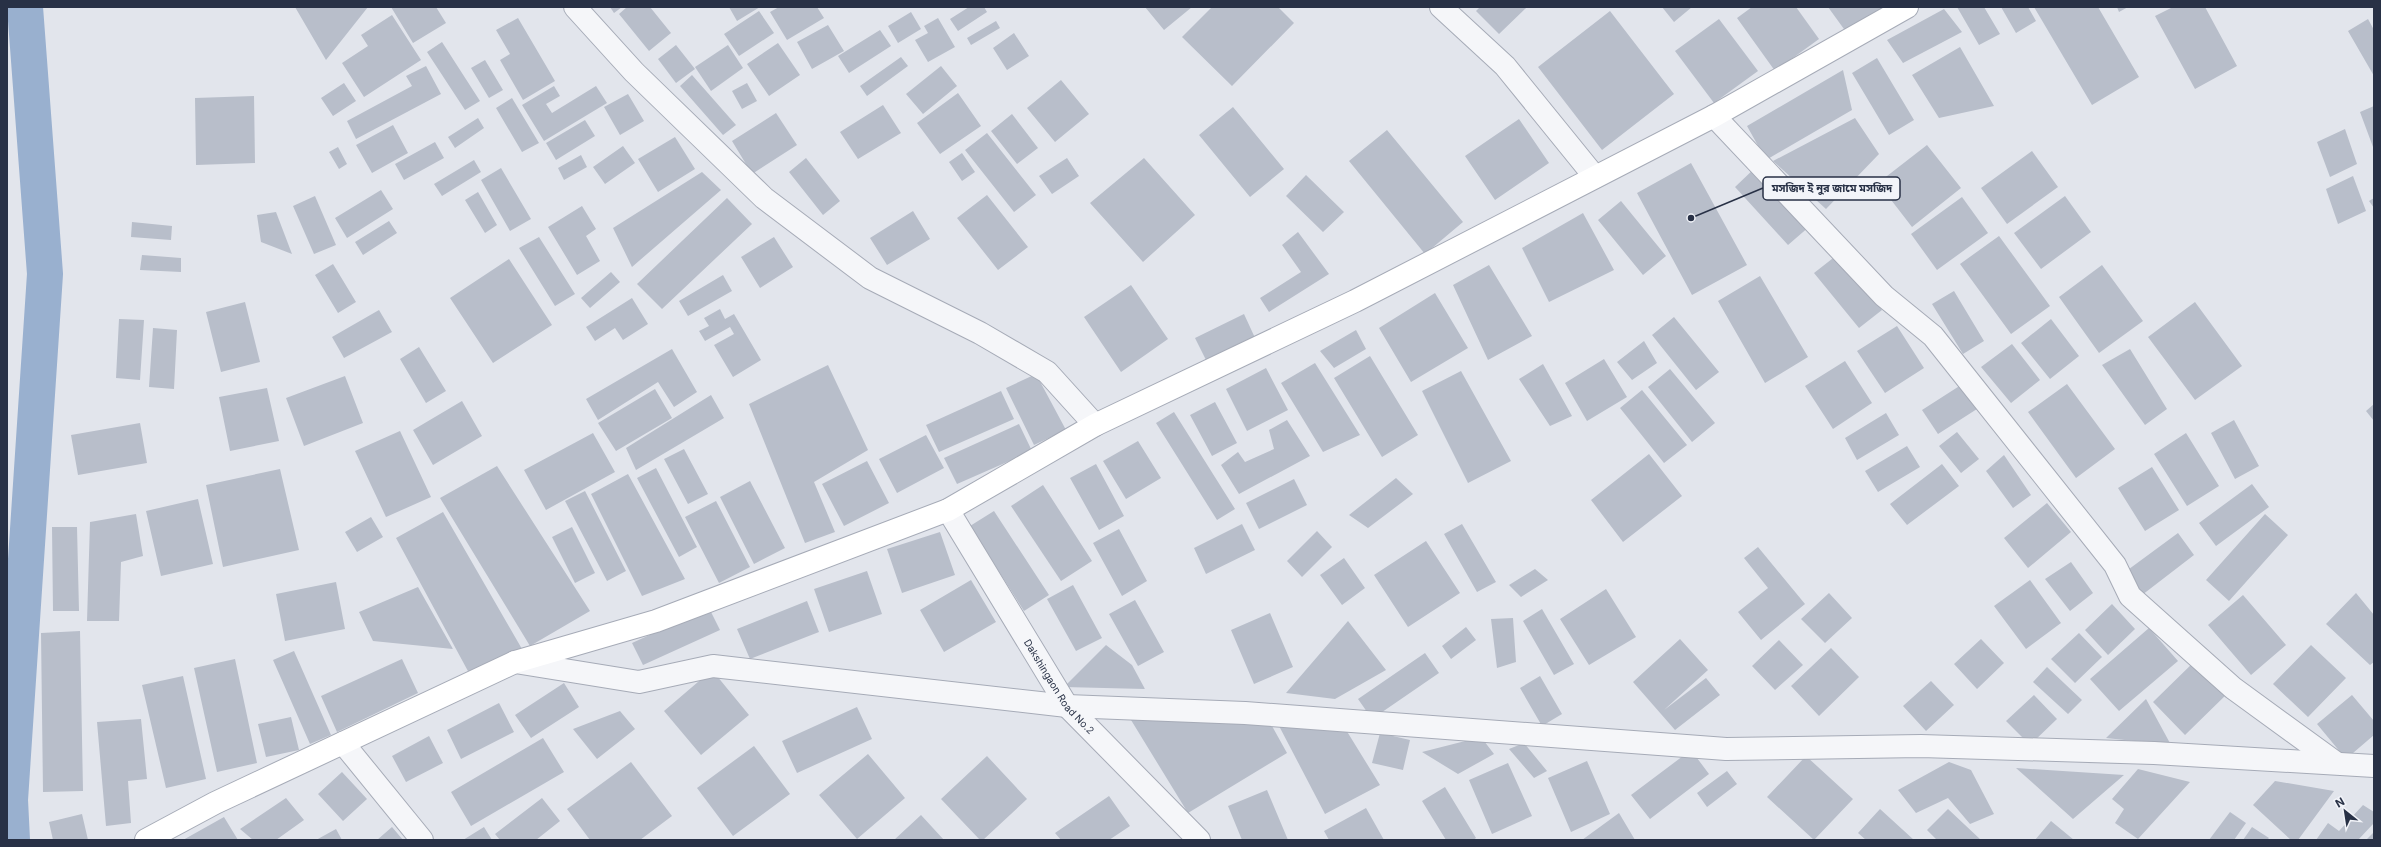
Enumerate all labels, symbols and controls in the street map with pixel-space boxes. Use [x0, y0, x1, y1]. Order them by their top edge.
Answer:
callout: মসজিদ ই নুর জামে মসজিদ [1763, 177, 1900, 200]
text: মসজিদ ই নুর জামে মসজিদ [1771, 181, 1893, 195]
street label: Dakshingaon Road No.2 [1022, 637, 1097, 736]
north arrow [2325, 791, 2365, 831]
text: N [2333, 794, 2347, 810]

